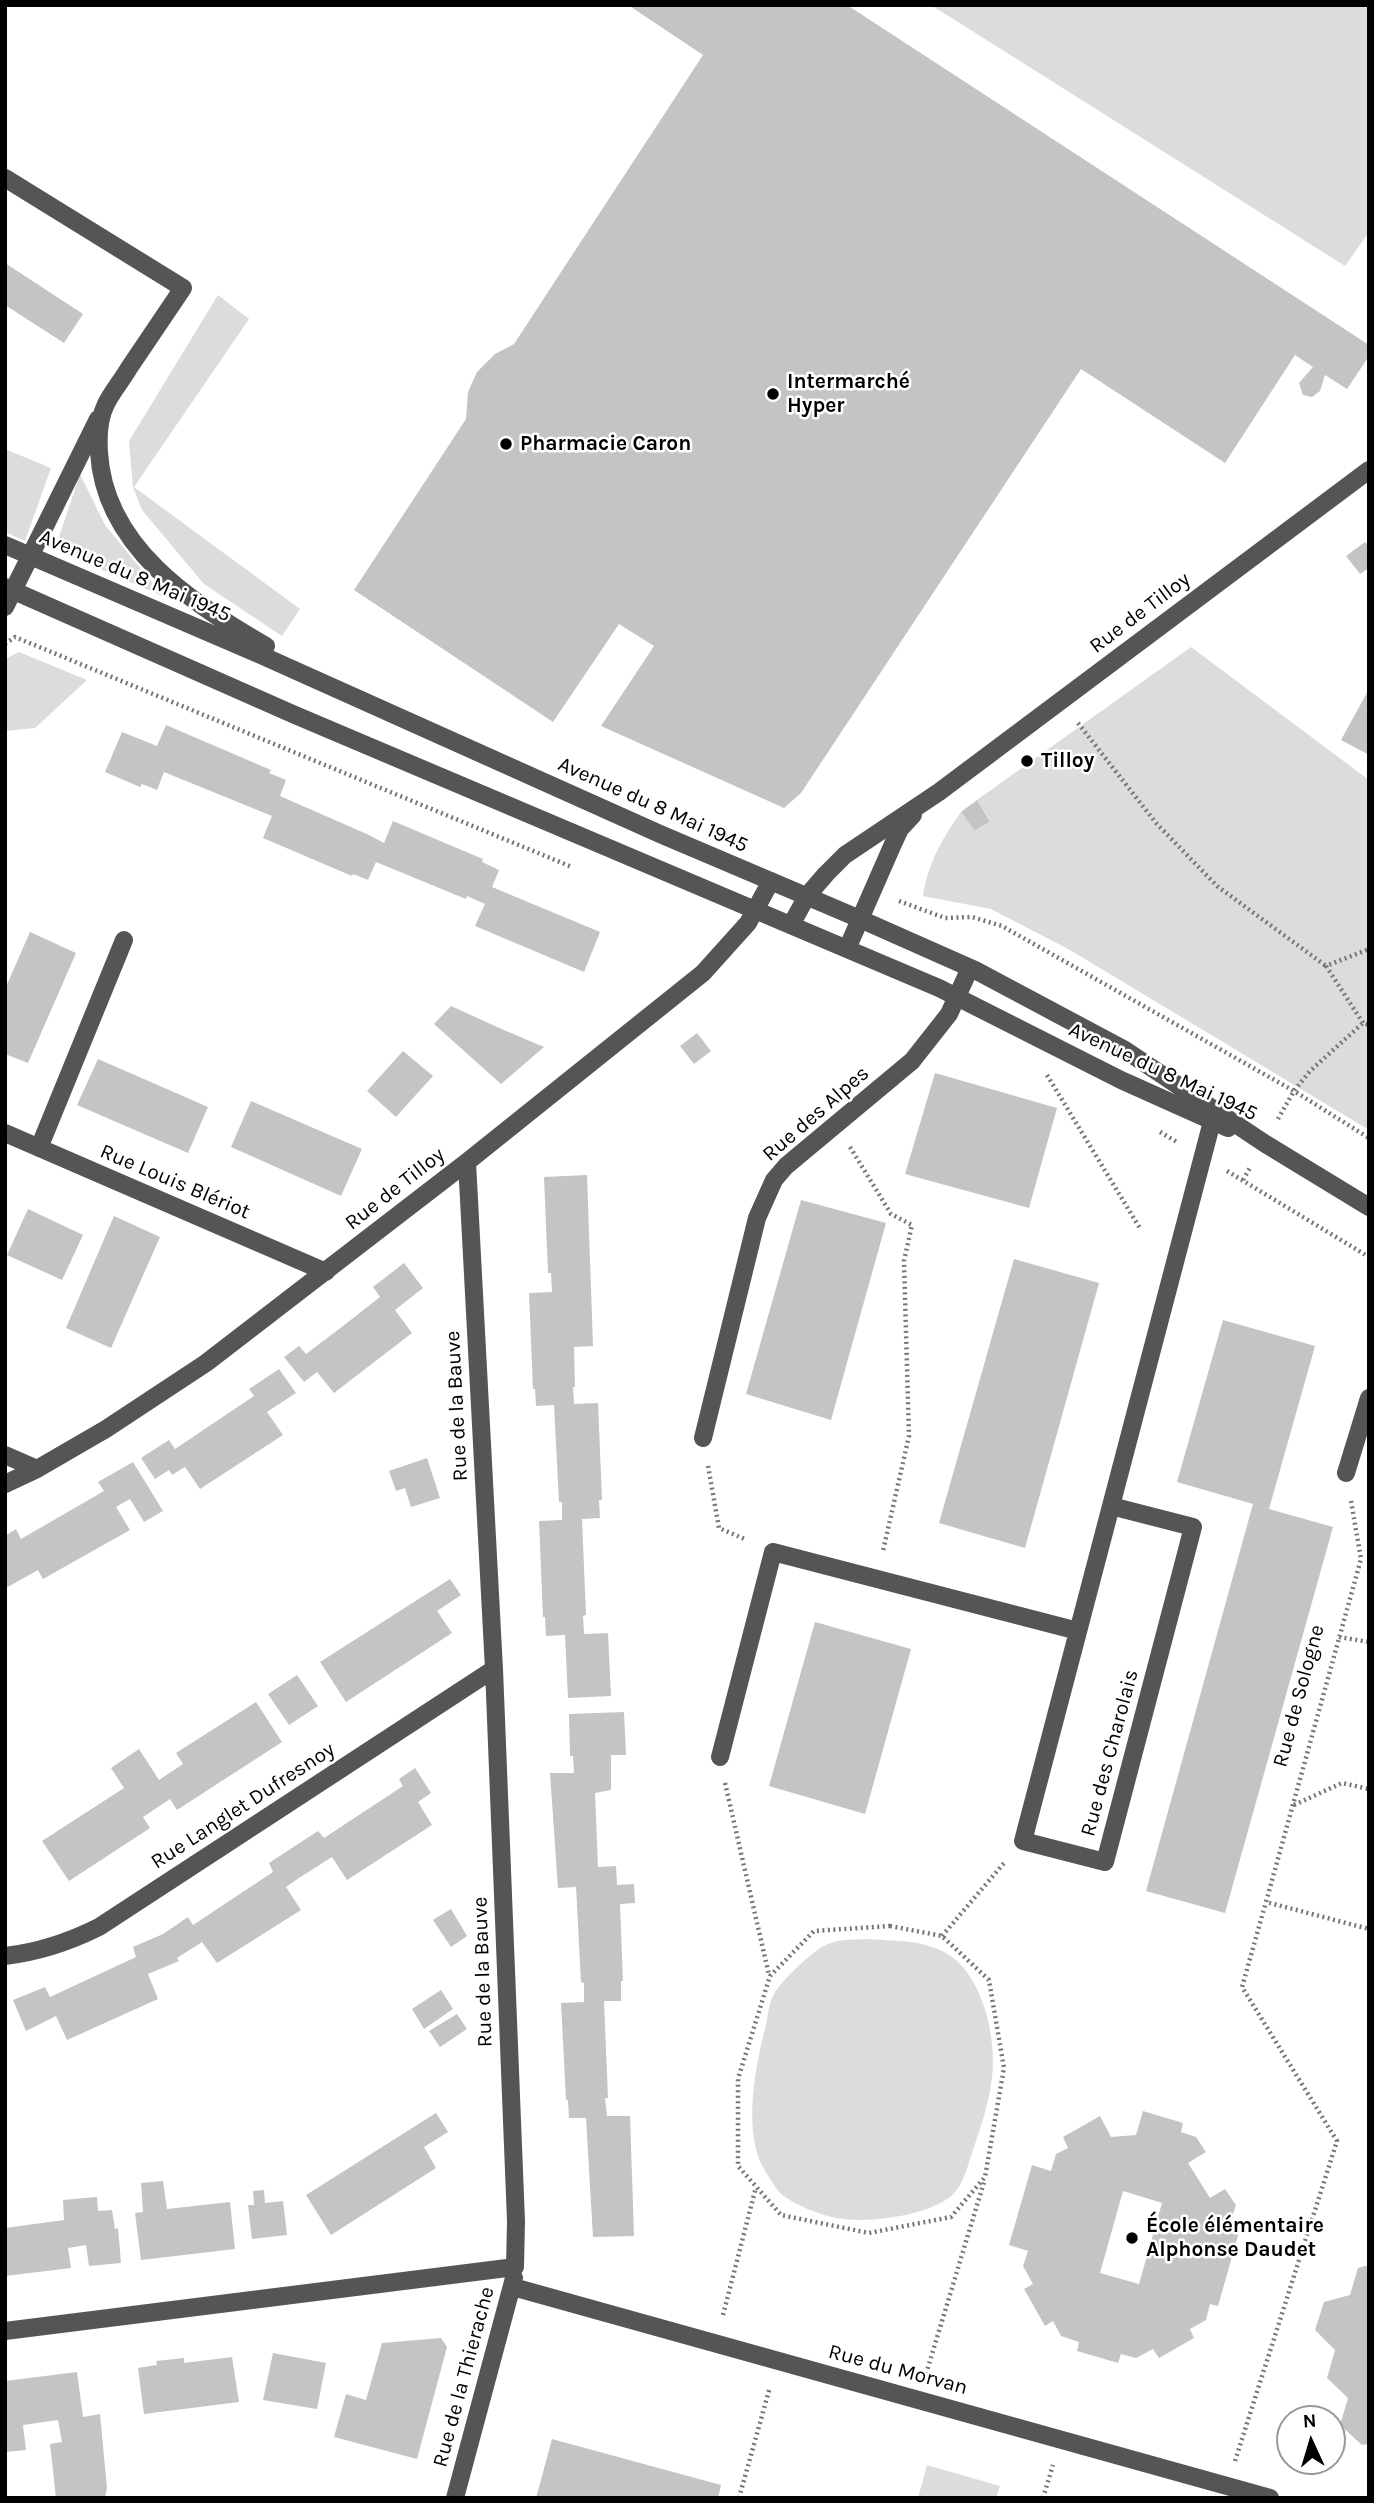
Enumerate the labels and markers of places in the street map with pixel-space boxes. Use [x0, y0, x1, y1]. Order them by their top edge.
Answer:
place label: Intermarché Hyper [787, 369, 910, 419]
marker: Intermarché Hyper [765, 386, 781, 402]
place label: Pharmacie Caron [520, 431, 691, 457]
marker: Pharmacie Caron [498, 436, 514, 452]
place label: Tilloy [1041, 748, 1094, 774]
marker: Tilloy [1019, 753, 1035, 769]
place label: École élémentaire Alphonse Daudet [1146, 2213, 1324, 2263]
marker: École élémentaire Alphonse Daudet [1124, 2230, 1140, 2246]

